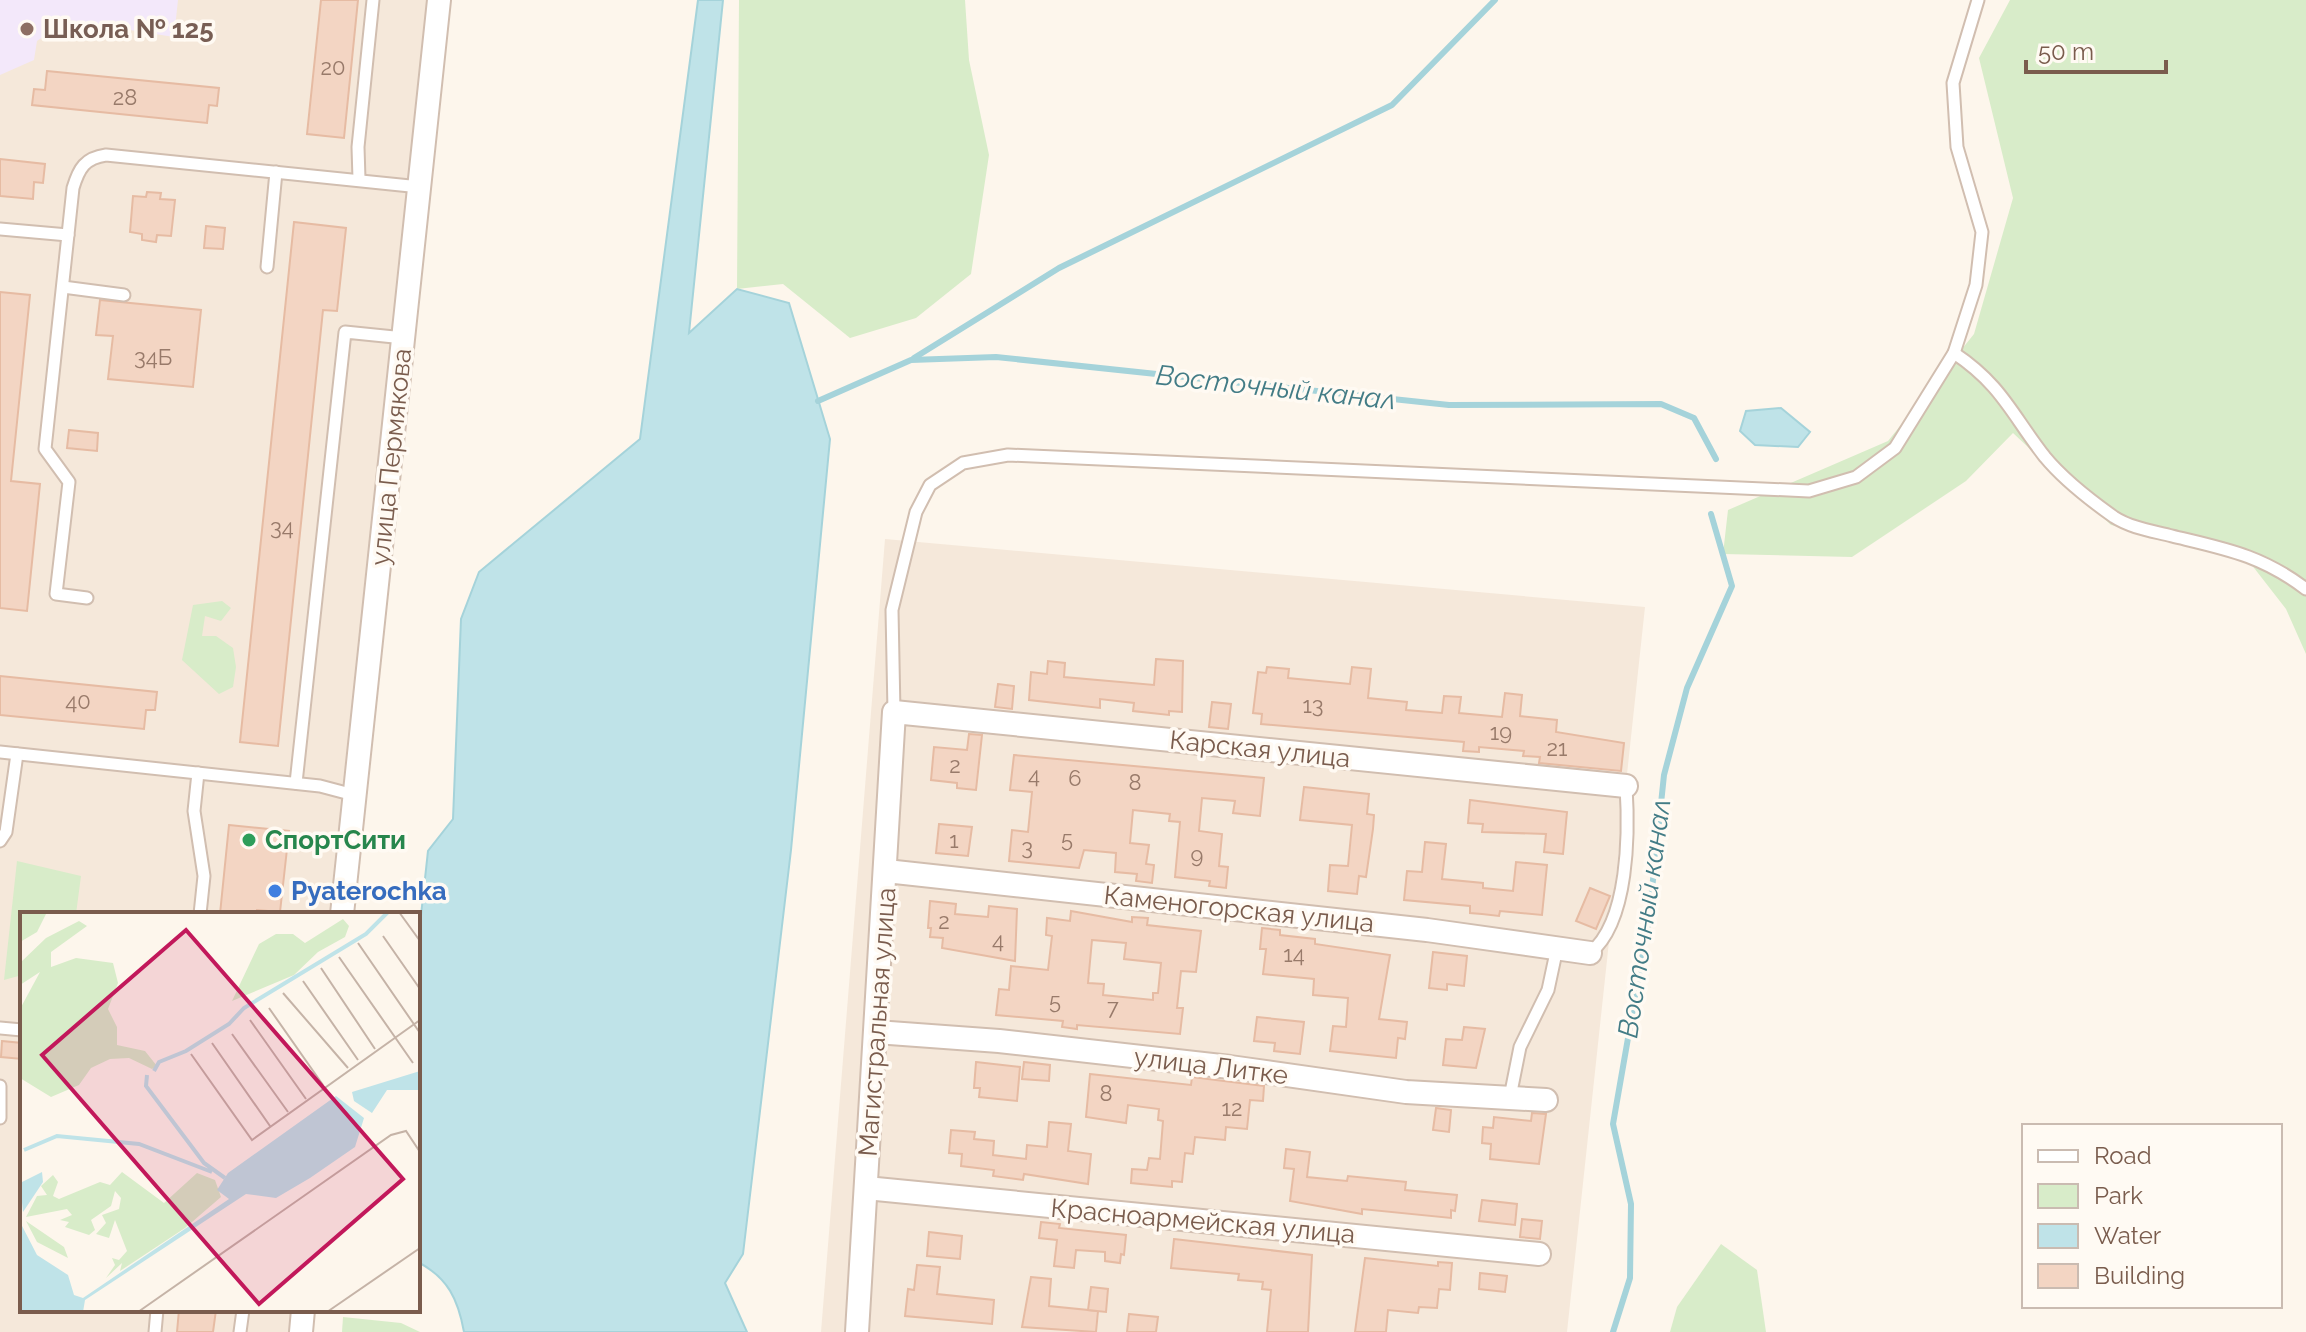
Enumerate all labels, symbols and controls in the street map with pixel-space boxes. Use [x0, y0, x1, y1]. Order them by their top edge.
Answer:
place label: Школа № 125 [43, 14, 214, 44]
marker: Школа № 125 [18, 20, 36, 38]
scale bar [2026, 24, 2166, 74]
text: 50 m [2038, 37, 2094, 66]
house number: 20 [321, 54, 345, 80]
house number: 28 [113, 84, 137, 110]
house number: 34Б [134, 344, 172, 370]
street label: улица Пермякова [365, 347, 417, 567]
water label: Восточный канал [1154, 358, 1398, 417]
house number: 34 [270, 514, 294, 540]
house number: 40 [65, 688, 91, 714]
house number: 13 [1302, 692, 1324, 718]
house number: 19 [1490, 719, 1512, 745]
street label: Карская улица [1168, 725, 1352, 773]
house number: 21 [1547, 735, 1567, 761]
house number: 2 [949, 752, 961, 778]
house number: 4 [1028, 762, 1040, 788]
house number: 6 [1068, 765, 1082, 791]
house number: 8 [1128, 769, 1142, 795]
water label: Восточный канал [1611, 796, 1678, 1040]
place label: СпортСити [265, 825, 406, 855]
house number: 5 [1061, 826, 1073, 852]
house number: 1 [949, 827, 959, 853]
marker: СпортСити [240, 831, 258, 849]
house number: 3 [1021, 834, 1033, 860]
house number: 9 [1191, 842, 1203, 868]
place label: Pyaterochka [291, 876, 447, 906]
street label: Каменогорская улица [1102, 880, 1376, 938]
marker: Pyaterochka [266, 882, 284, 900]
street label: Магистральная улица [853, 887, 901, 1157]
house number: 2 [938, 908, 950, 934]
inset map [20, 912, 420, 1312]
house number: 4 [992, 927, 1004, 953]
house number: 14 [1283, 941, 1305, 967]
house number: 5 [1049, 988, 1061, 1014]
house number: 7 [1107, 994, 1119, 1020]
street label: улица Литке [1132, 1042, 1290, 1090]
house number: 8 [1099, 1080, 1113, 1106]
house number: 12 [1222, 1095, 1242, 1121]
legend [2022, 1124, 2282, 1308]
text: Road [2094, 1141, 2152, 1170]
text: Park [2094, 1181, 2143, 1210]
street label: Красноармейская улица [1049, 1193, 1357, 1249]
text: Water [2094, 1221, 2162, 1250]
text: Building [2094, 1261, 2185, 1290]

